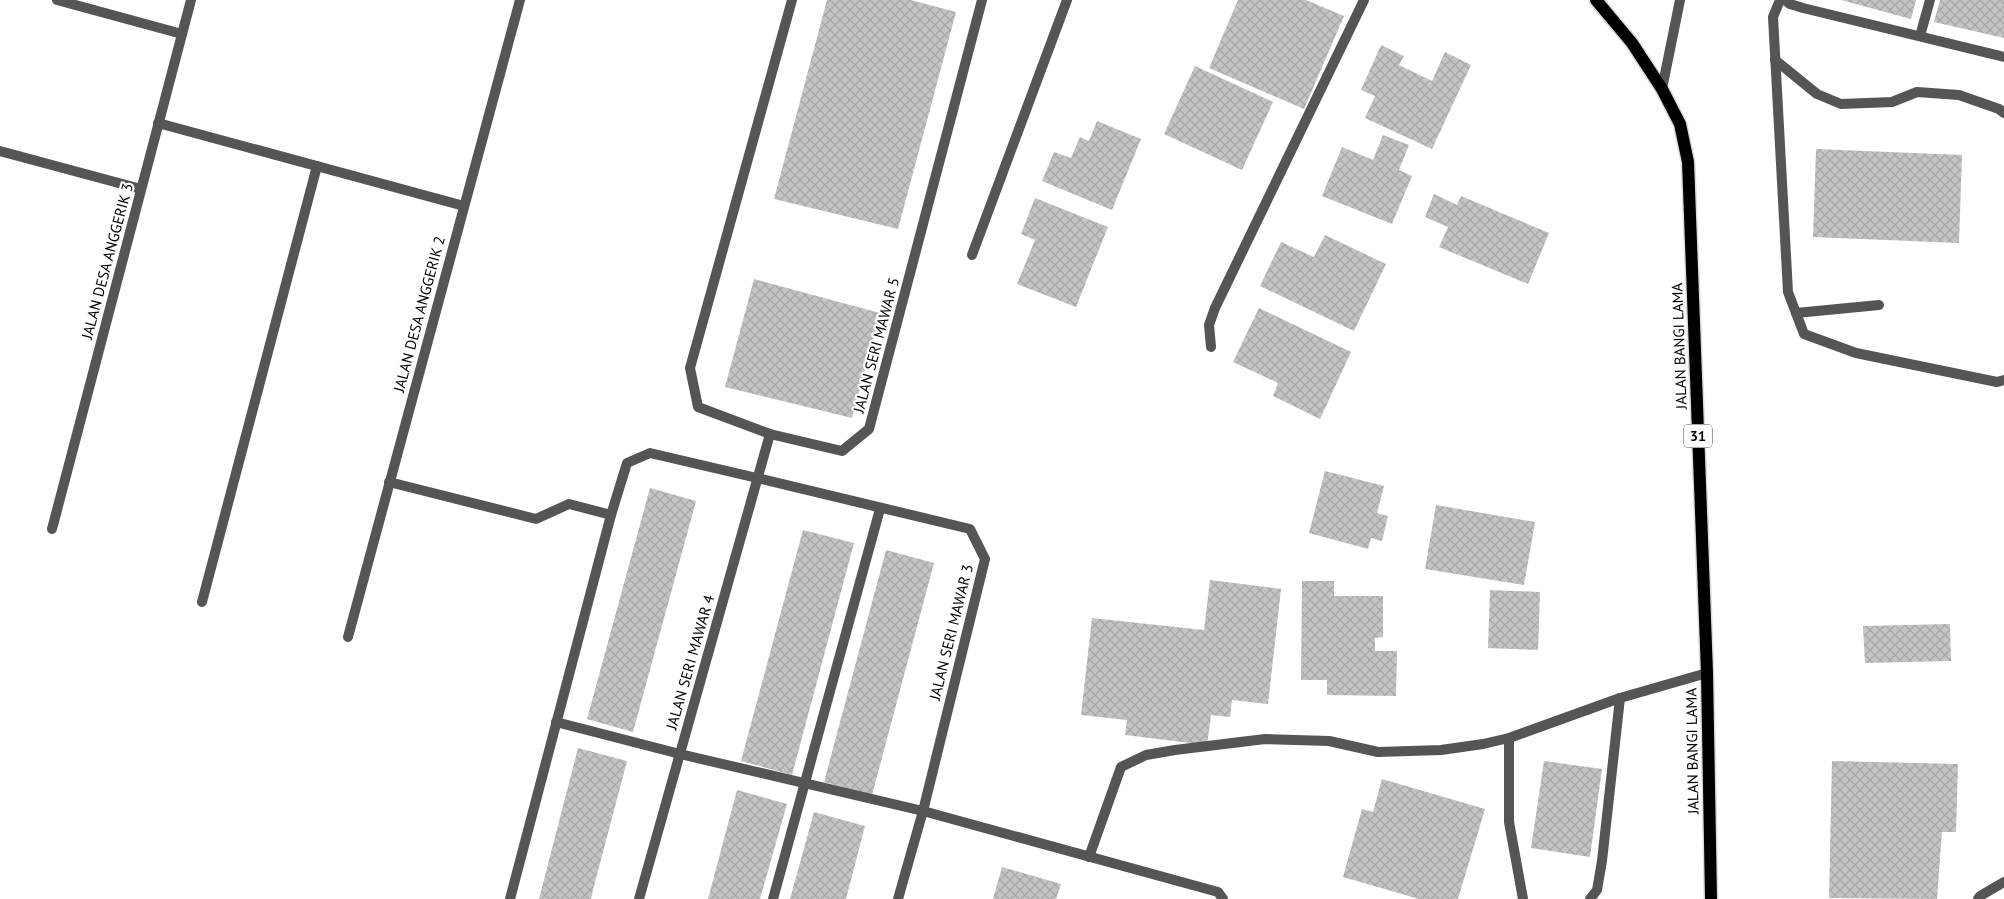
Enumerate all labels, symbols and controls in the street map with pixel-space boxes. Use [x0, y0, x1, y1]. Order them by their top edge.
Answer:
street label: JALAN DESA ANGGERIK 3 [77, 181, 137, 342]
street label: JALAN DESA ANGGERIK 2 [389, 234, 449, 395]
street label: JALAN SERI MAWAR 5 [849, 275, 903, 416]
street label: JALAN BANGI LAMA [1667, 282, 1691, 410]
road number: 31 [1684, 424, 1712, 448]
street label: JALAN SERI MAWAR 3 [925, 562, 977, 703]
street label: JALAN SERI MAWAR 4 [661, 592, 718, 733]
street label: JALAN BANGI LAMA [1681, 687, 1703, 815]

